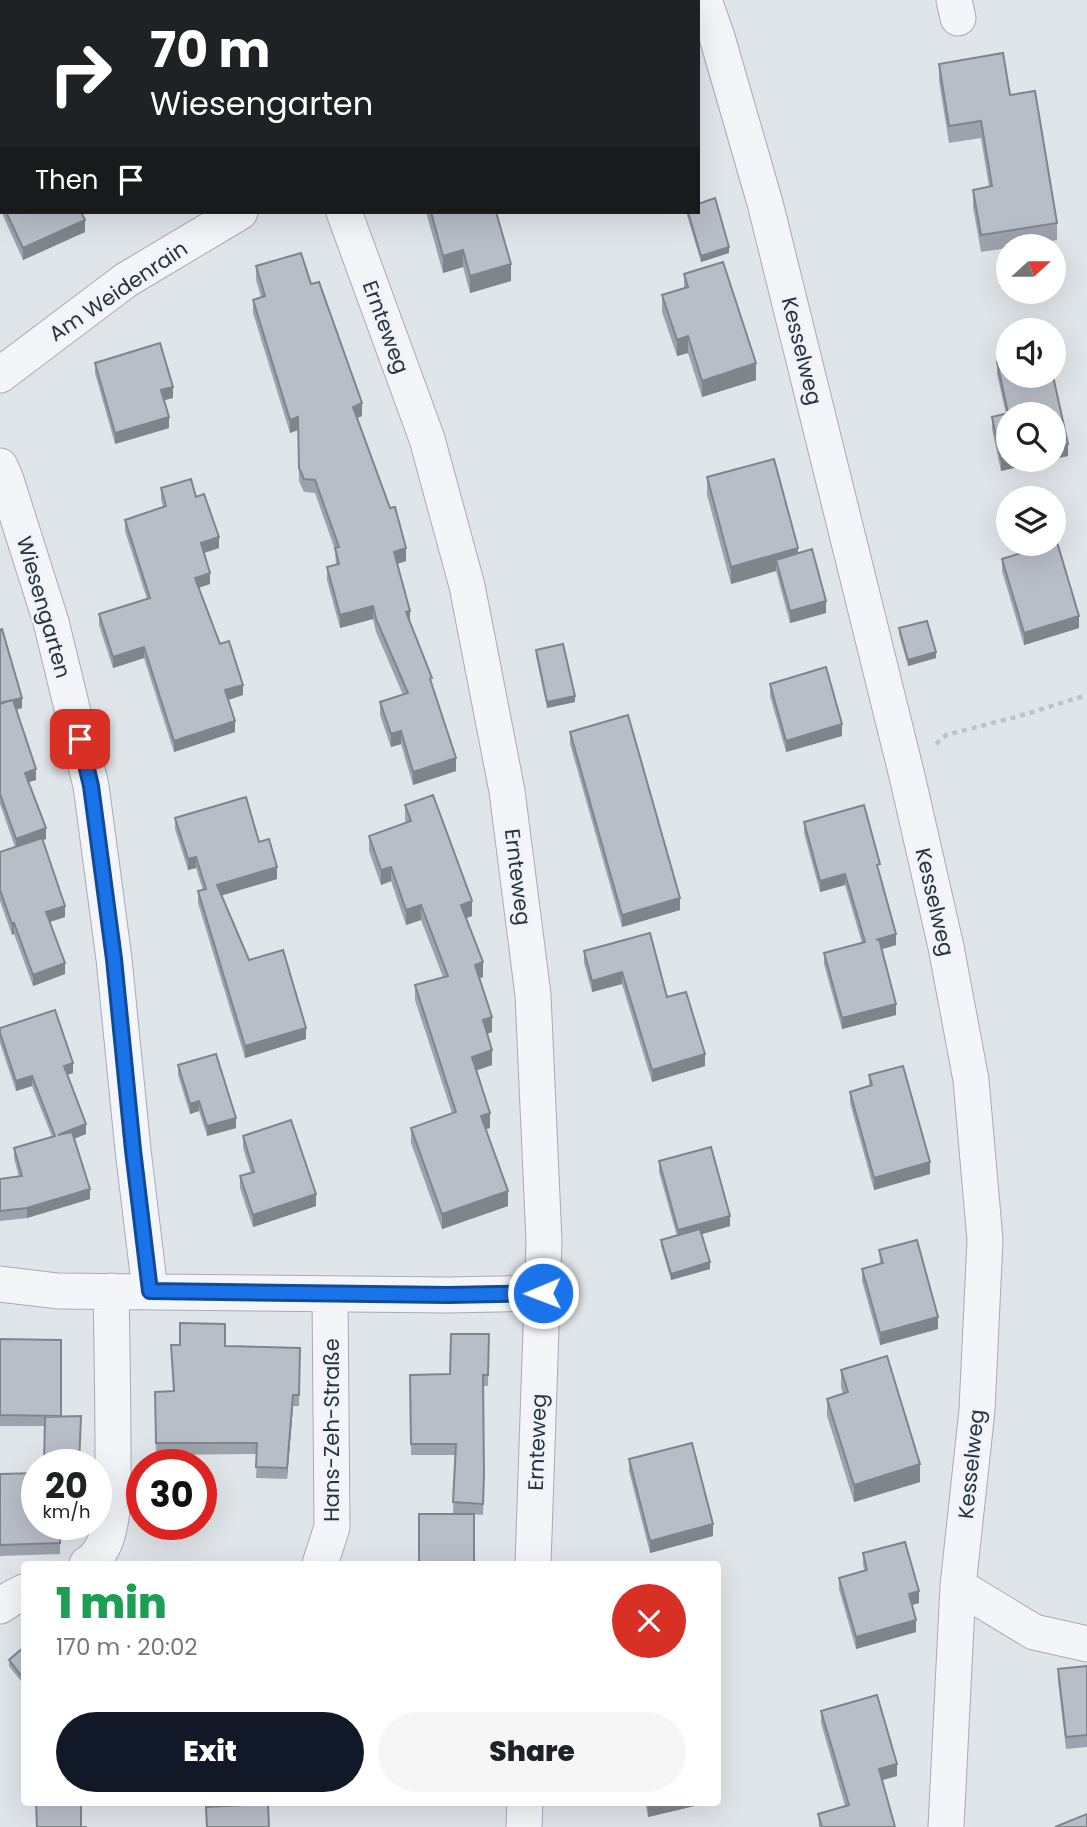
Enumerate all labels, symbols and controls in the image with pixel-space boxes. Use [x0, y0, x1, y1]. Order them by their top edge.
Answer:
text: 70 m [150, 16, 270, 84]
icon: right [35, 28, 126, 119]
text: Wiesengarten [150, 81, 373, 126]
icon: arrive [112, 161, 150, 199]
text: Then [35, 162, 98, 198]
street label: Am Weidenrain [43, 234, 193, 348]
north arrow [996, 234, 1066, 304]
map controls [996, 234, 1066, 556]
street label: Ernteweg [356, 276, 416, 378]
street label: Kesselweg [775, 294, 829, 408]
button: sound [996, 318, 1066, 388]
button: search [996, 402, 1066, 472]
button: layers [996, 486, 1066, 556]
street label: Wiesengarten [10, 533, 78, 681]
pin [50, 709, 110, 769]
icon: arrive [61, 720, 99, 758]
street label: Ernteweg [498, 827, 538, 927]
street label: Kesselweg [908, 845, 962, 959]
position arrow [506, 1256, 580, 1330]
street label: Hans-Zeh-Straße [317, 1338, 346, 1522]
street label: Ernteweg [521, 1393, 553, 1491]
street label: Kesselweg [951, 1408, 991, 1520]
speed limit sign: 30 [126, 1449, 217, 1540]
text: 20 [45, 1461, 88, 1510]
text: km/h [43, 1499, 90, 1524]
text: 1 min [56, 1574, 167, 1633]
button: close [612, 1584, 686, 1658]
text: 170 m · 20:02 [56, 1631, 198, 1663]
button: Exit [56, 1712, 364, 1792]
button: Share [378, 1712, 686, 1792]

